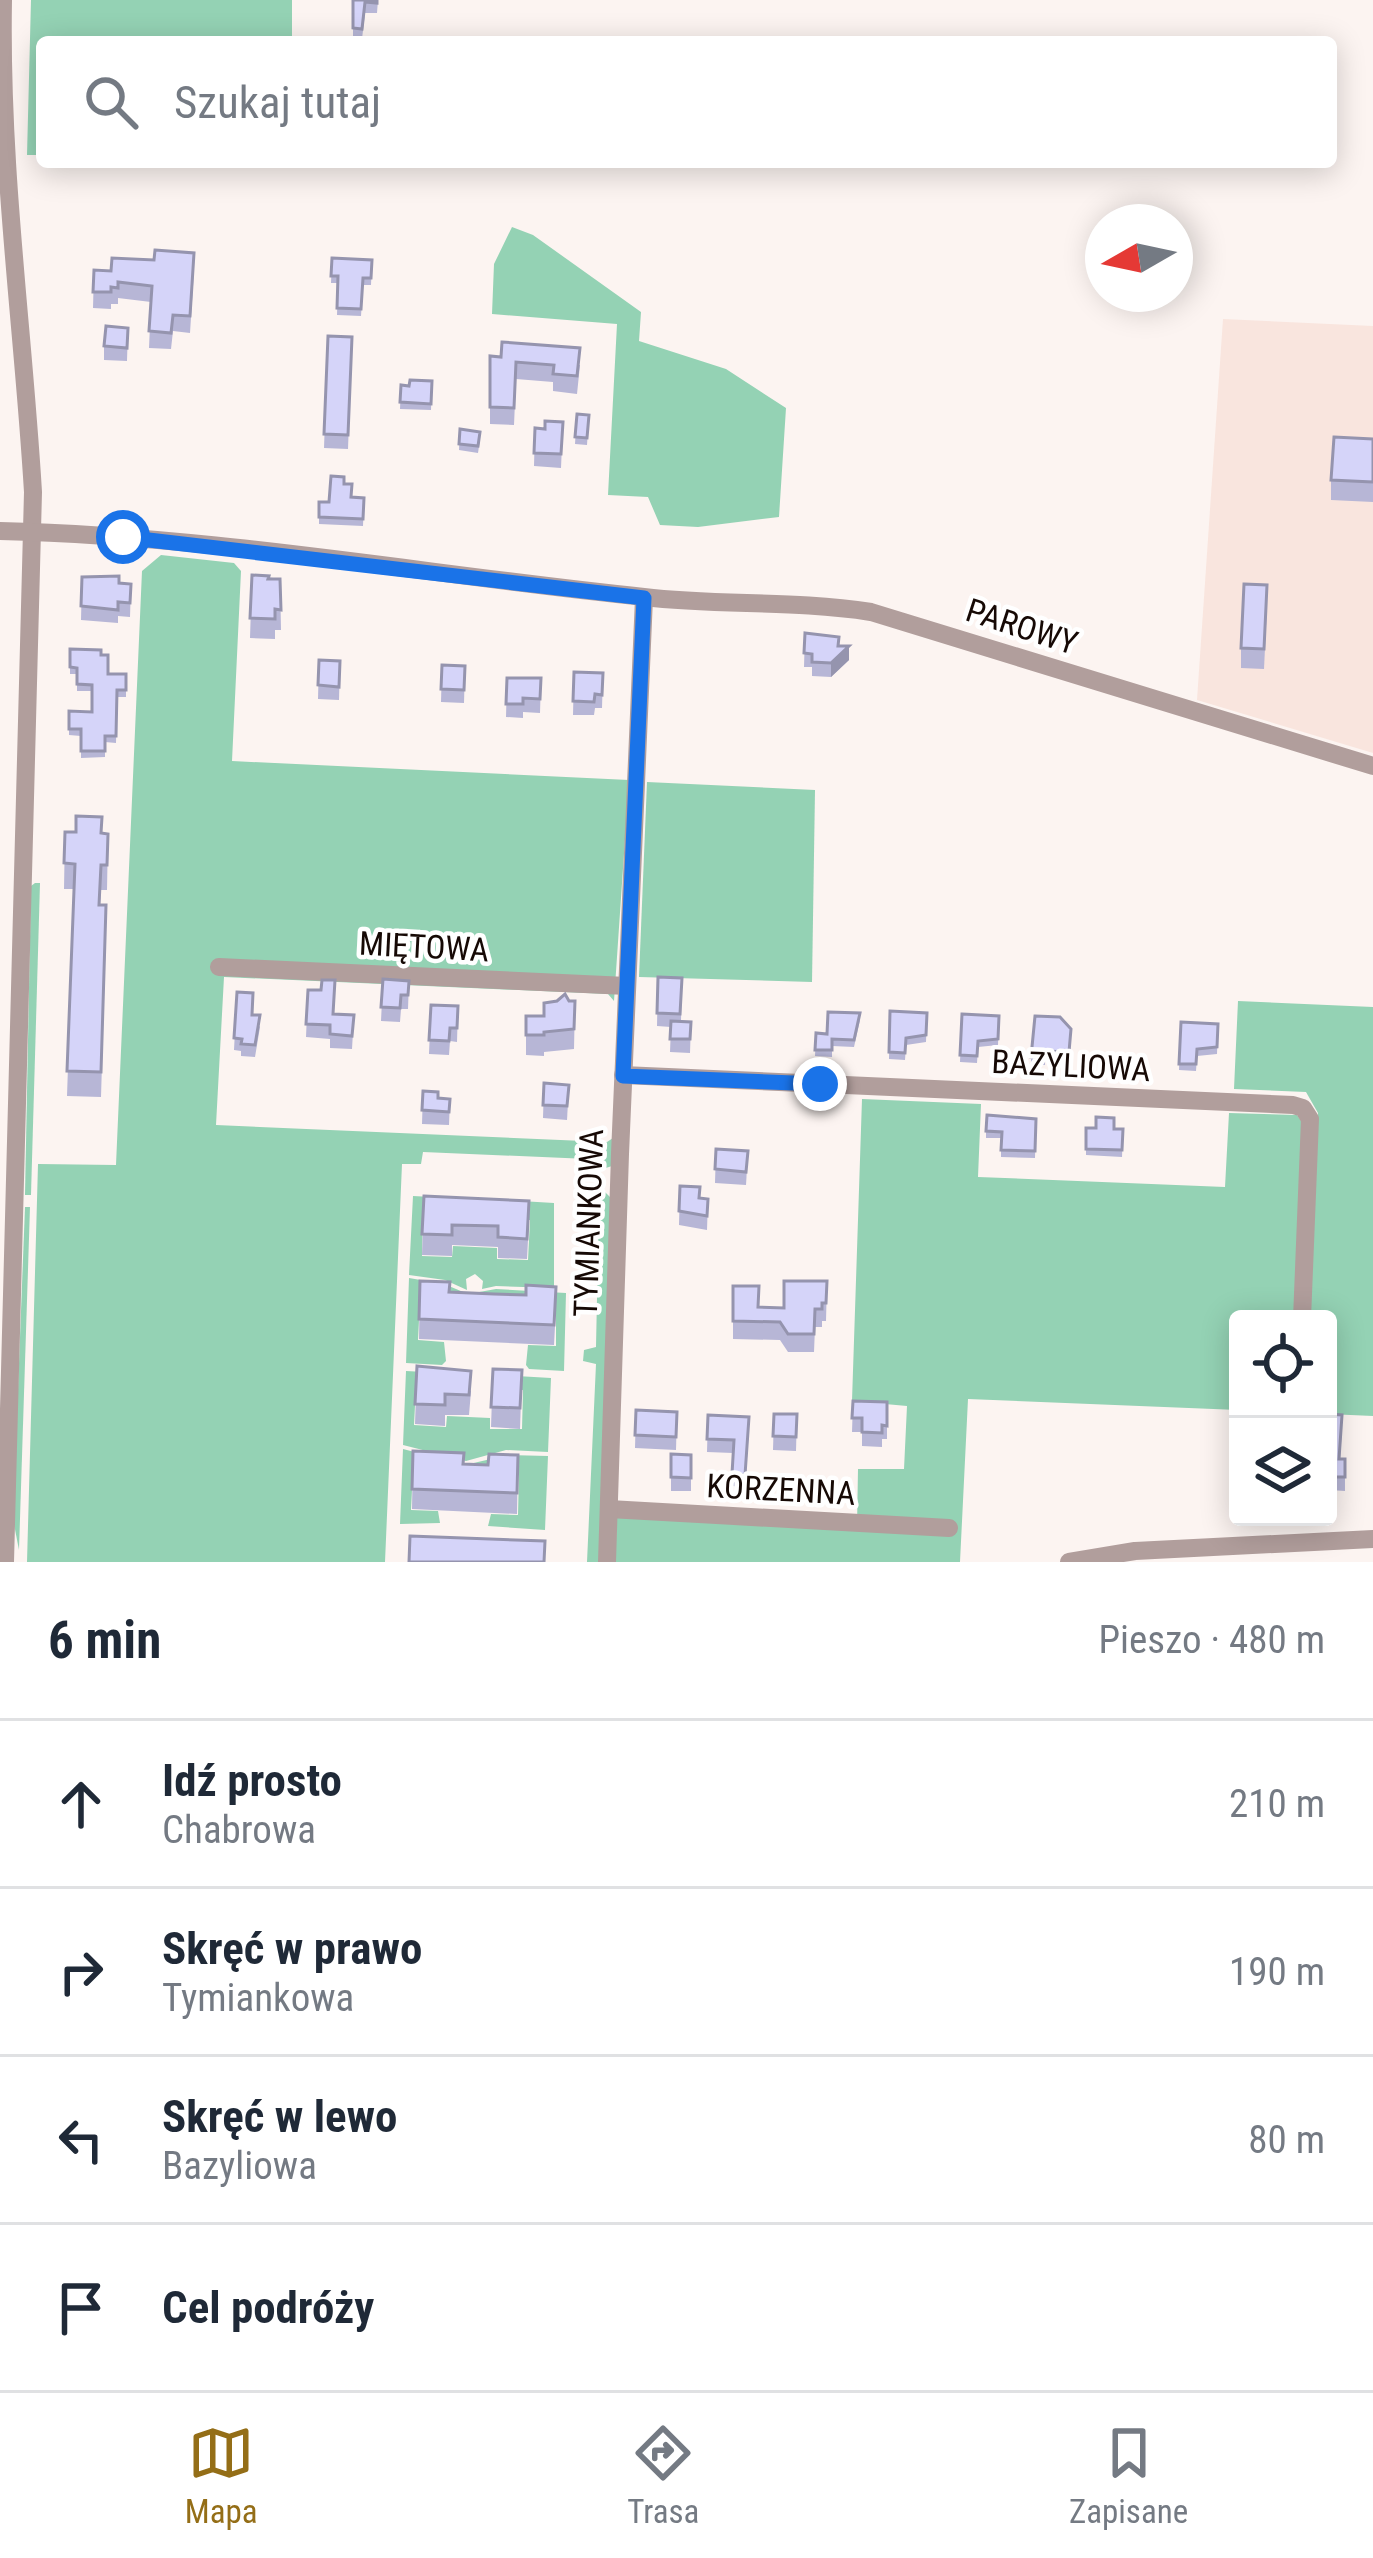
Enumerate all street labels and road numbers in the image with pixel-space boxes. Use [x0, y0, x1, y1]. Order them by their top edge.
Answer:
street label: PAROWY [961, 590, 1083, 663]
street label: MIĘTOWA [358, 924, 490, 969]
street label: BAZYLIOWA [991, 1042, 1151, 1089]
street label: TYMIANKOWA [566, 1128, 611, 1318]
street label: KORZENNA [706, 1466, 856, 1513]

